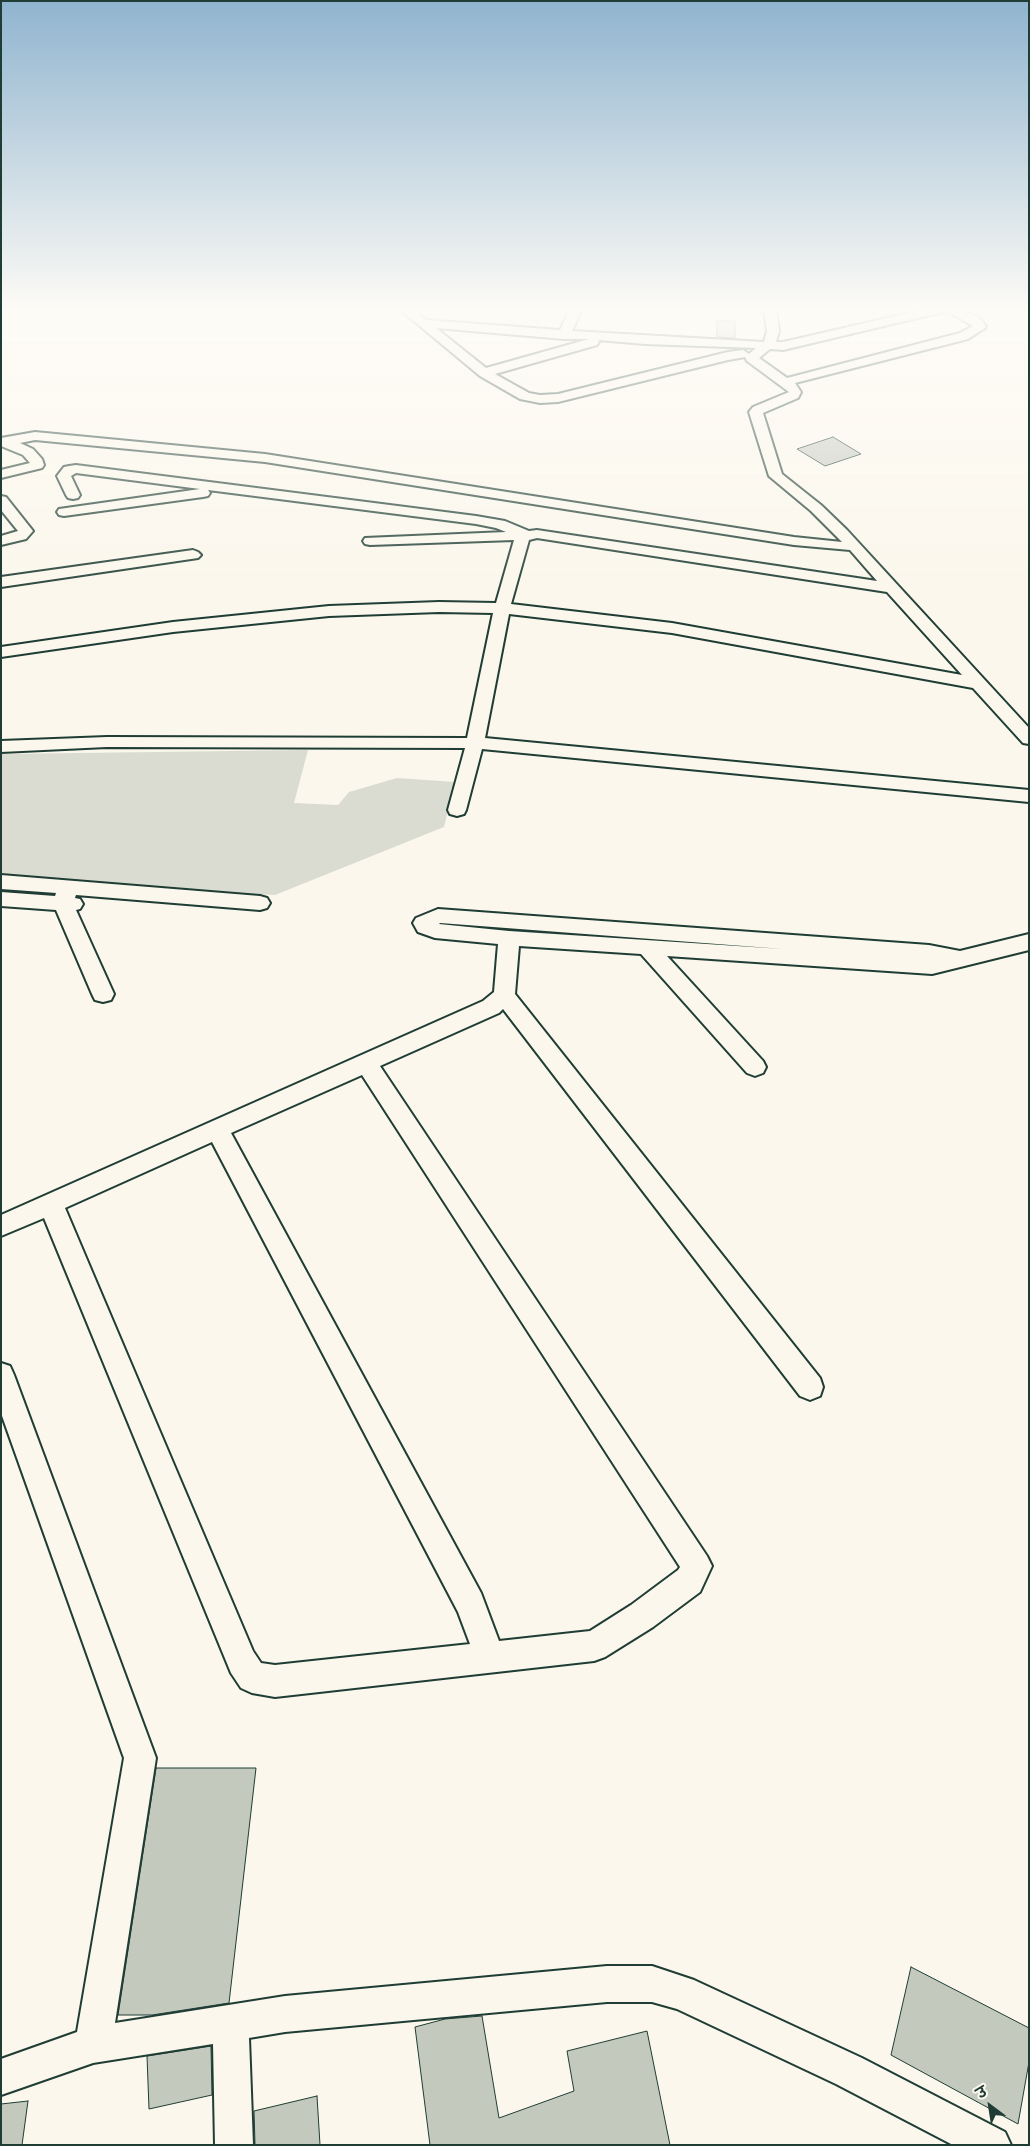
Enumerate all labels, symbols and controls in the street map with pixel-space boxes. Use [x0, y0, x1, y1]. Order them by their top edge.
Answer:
north arrow [965, 2081, 1015, 2131]
text: उ [974, 2083, 990, 2102]

